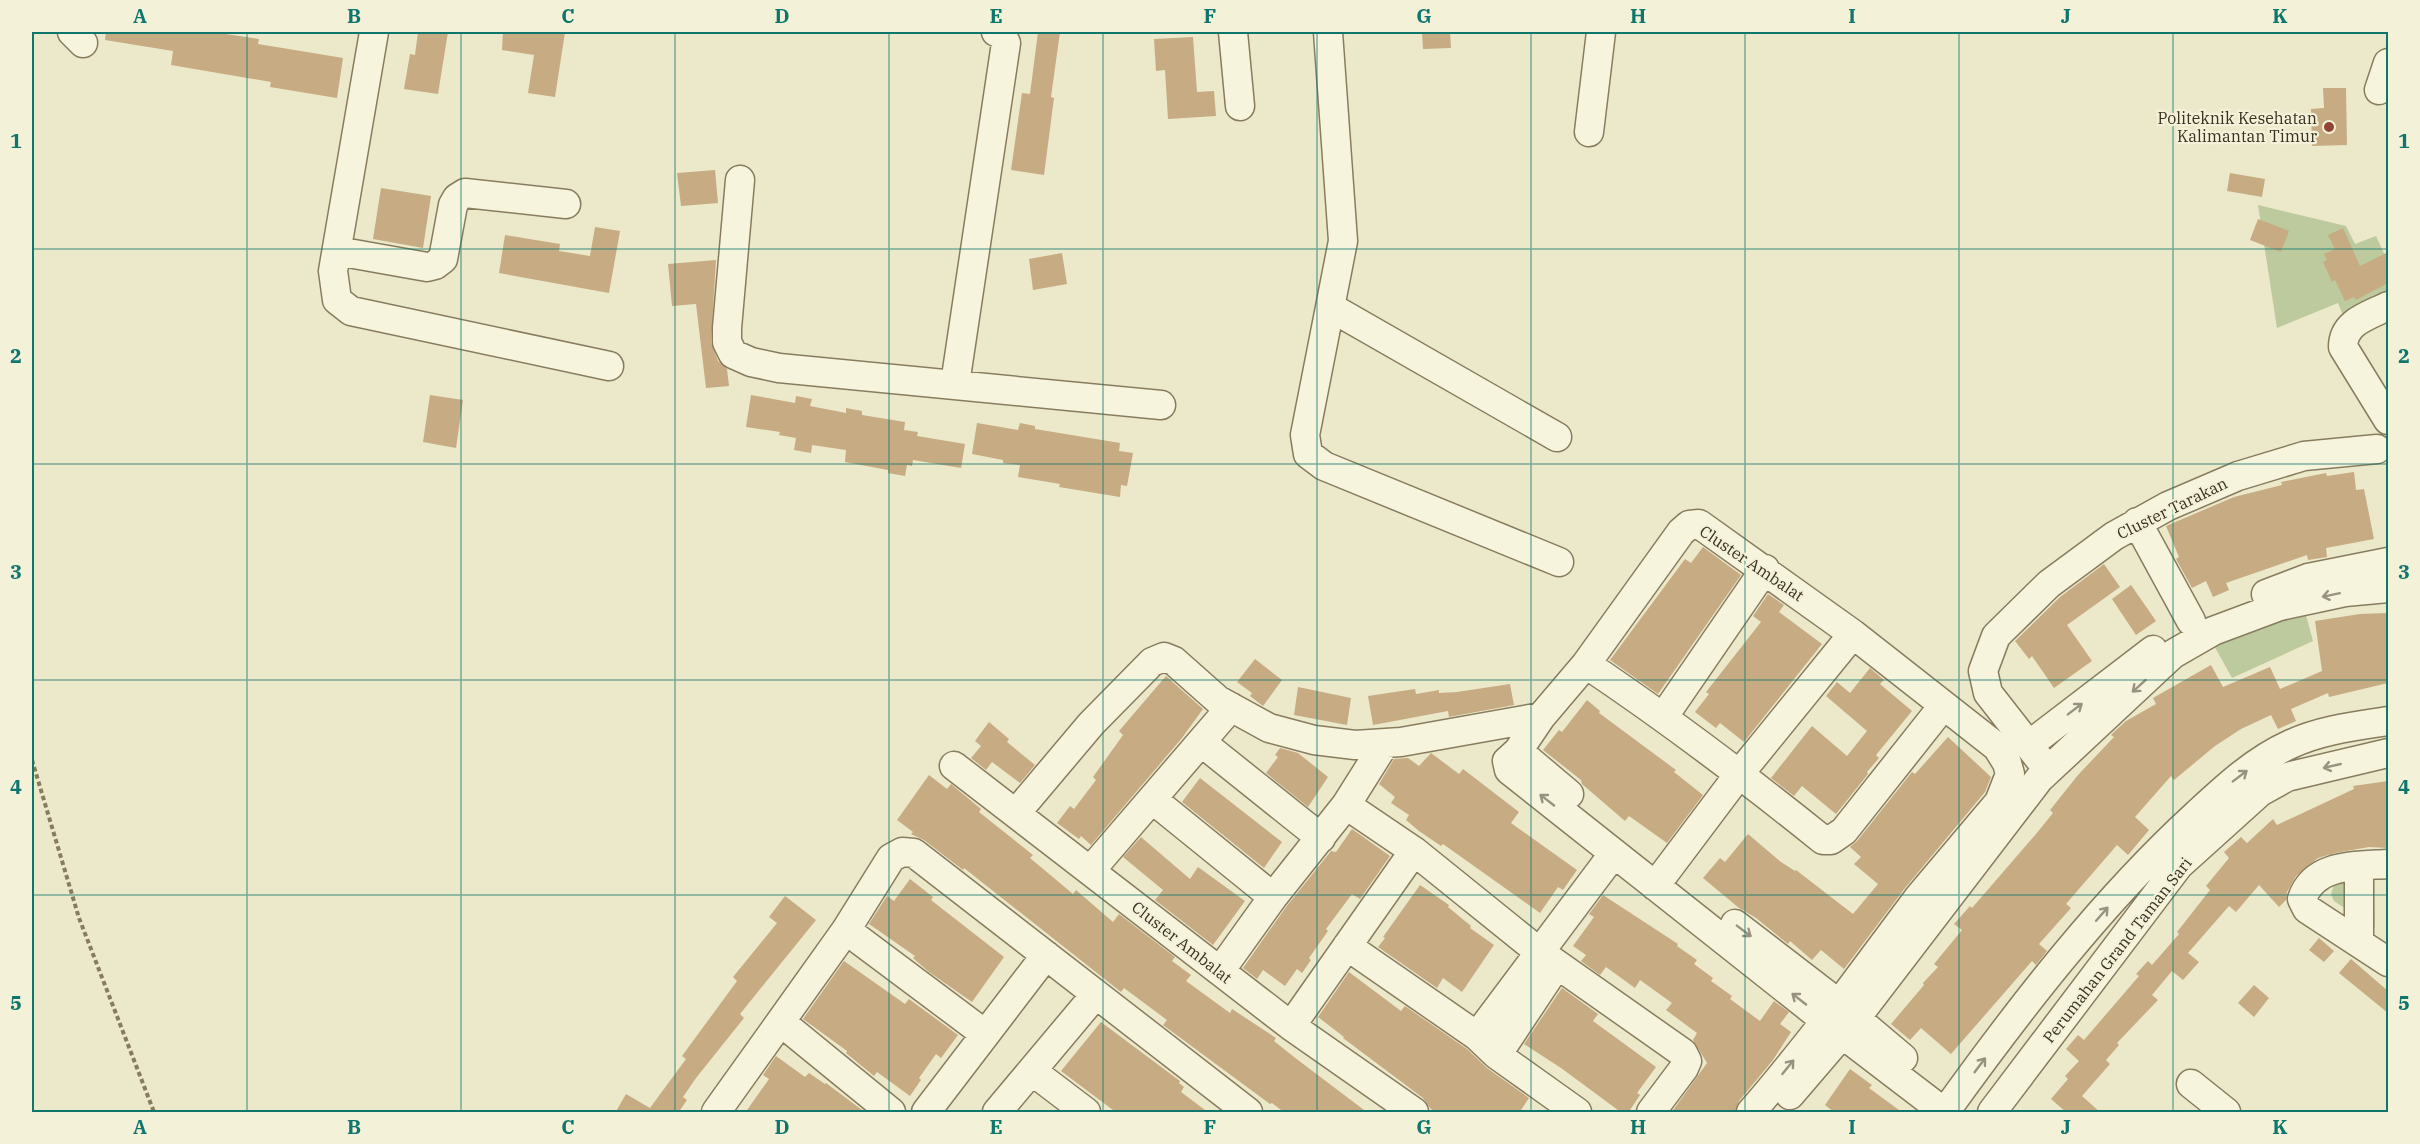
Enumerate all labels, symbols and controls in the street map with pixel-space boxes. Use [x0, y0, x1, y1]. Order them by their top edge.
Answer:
text: A [133, 2, 147, 29]
text: B [347, 2, 361, 29]
text: C [561, 2, 575, 29]
text: D [774, 2, 790, 29]
text: E [989, 2, 1003, 29]
text: F [1204, 2, 1216, 29]
text: G [1416, 2, 1432, 29]
text: H [1630, 2, 1646, 29]
text: I [1848, 2, 1856, 29]
text: J [2061, 2, 2071, 29]
text: K [2272, 2, 2288, 29]
place label: Politeknik Kesehatan Kalimantan Timur [2158, 108, 2317, 146]
marker: Politeknik Kesehatan Kalimantan Timur [2322, 120, 2336, 134]
text: 1 [10, 127, 22, 154]
text: 1 [2398, 127, 2410, 154]
text: 2 [10, 342, 22, 369]
text: 2 [2398, 342, 2410, 369]
street label: Cluster Tarakan [2113, 473, 2231, 543]
street label: Cluster Ambalat [1696, 521, 1808, 605]
text: 3 [10, 558, 22, 585]
text: 3 [2398, 558, 2410, 585]
one-way arrow [2321, 590, 2341, 601]
one-way arrow [2132, 678, 2147, 692]
one-way arrow [2067, 703, 2083, 716]
one-way arrow [2322, 761, 2341, 773]
one-way arrow [2232, 770, 2248, 783]
text: 4 [10, 773, 22, 800]
text: 4 [2398, 773, 2410, 800]
one-way arrow [1539, 794, 1555, 807]
street label: Perumahan Grand Taman Sari [2038, 853, 2196, 1047]
street label: Cluster Ambalat [1128, 897, 1236, 988]
one-way arrow [2095, 906, 2109, 921]
one-way arrow [1736, 924, 1752, 937]
text: 5 [10, 989, 22, 1016]
text: 5 [2398, 989, 2410, 1016]
one-way arrow [1791, 993, 1807, 1006]
one-way arrow [1974, 1058, 1986, 1074]
one-way arrow [1782, 1059, 1795, 1075]
text: A [133, 1113, 147, 1140]
text: B [347, 1113, 361, 1140]
text: C [561, 1113, 575, 1140]
text: D [774, 1113, 790, 1140]
text: E [989, 1113, 1003, 1140]
text: F [1204, 1113, 1216, 1140]
text: G [1416, 1113, 1432, 1140]
text: H [1630, 1113, 1646, 1140]
text: I [1848, 1113, 1856, 1140]
text: J [2061, 1113, 2071, 1140]
text: K [2272, 1113, 2288, 1140]

